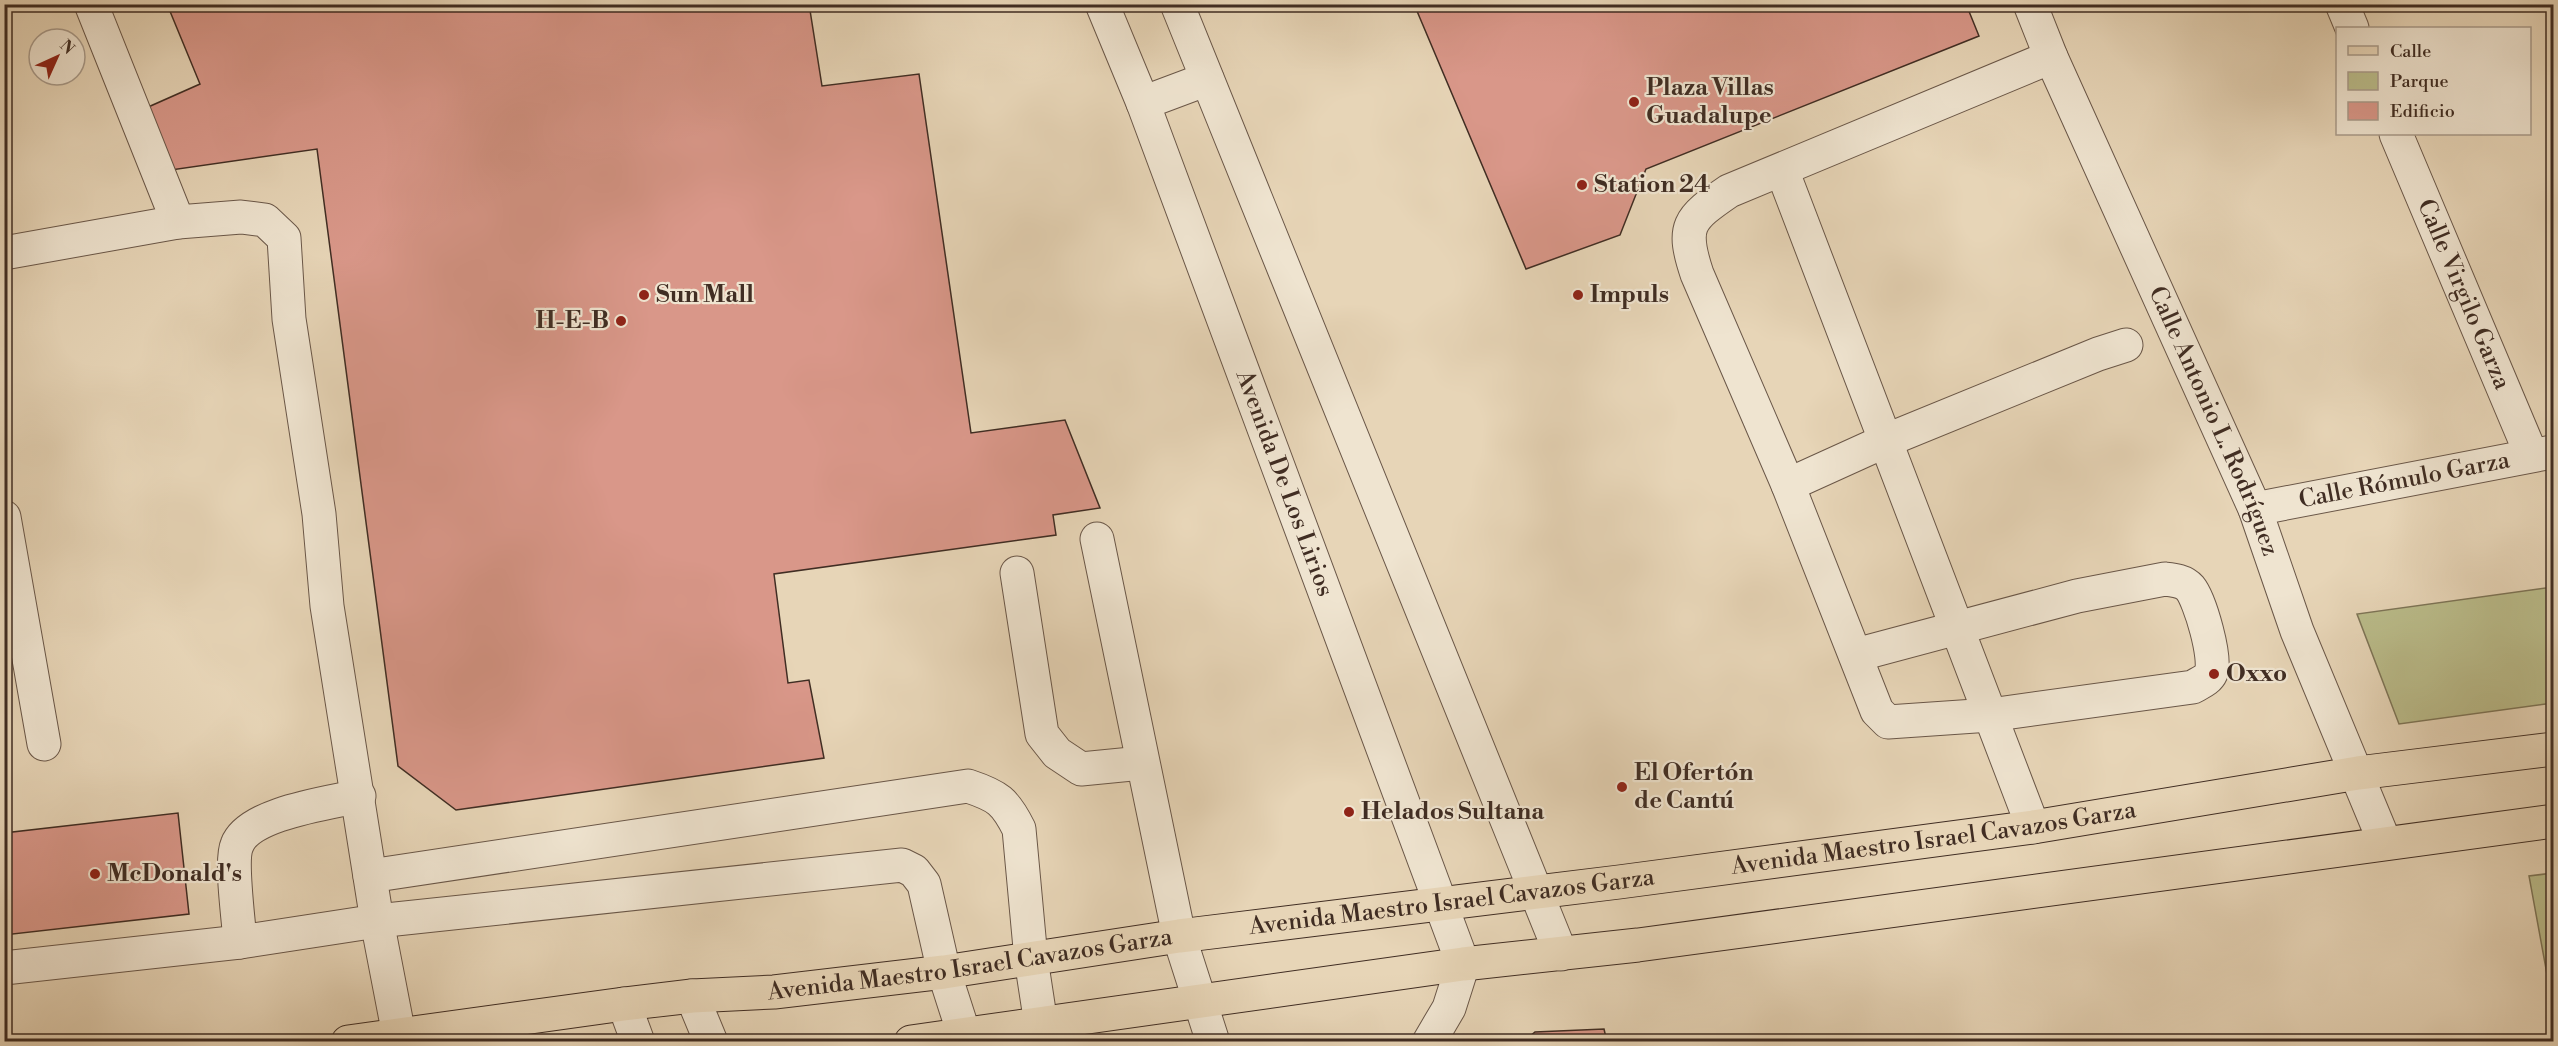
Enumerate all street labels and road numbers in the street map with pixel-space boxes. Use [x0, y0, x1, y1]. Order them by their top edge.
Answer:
street label: Calle Virgilo Garza [2410, 195, 2517, 395]
street label: Calle Antonio L. Rodríguez [2141, 282, 2285, 560]
street label: Avenida De Los Lirios [1228, 365, 1340, 601]
street label: Calle Rómulo Garza [2296, 445, 2513, 515]
street label: Avenida Maestro Israel Cavazos Garza [1728, 795, 2139, 882]
street label: Avenida Maestro Israel Cavazos Garza [1246, 862, 1657, 942]
street label: Avenida Maestro Israel Cavazos Garza [765, 922, 1175, 1008]

